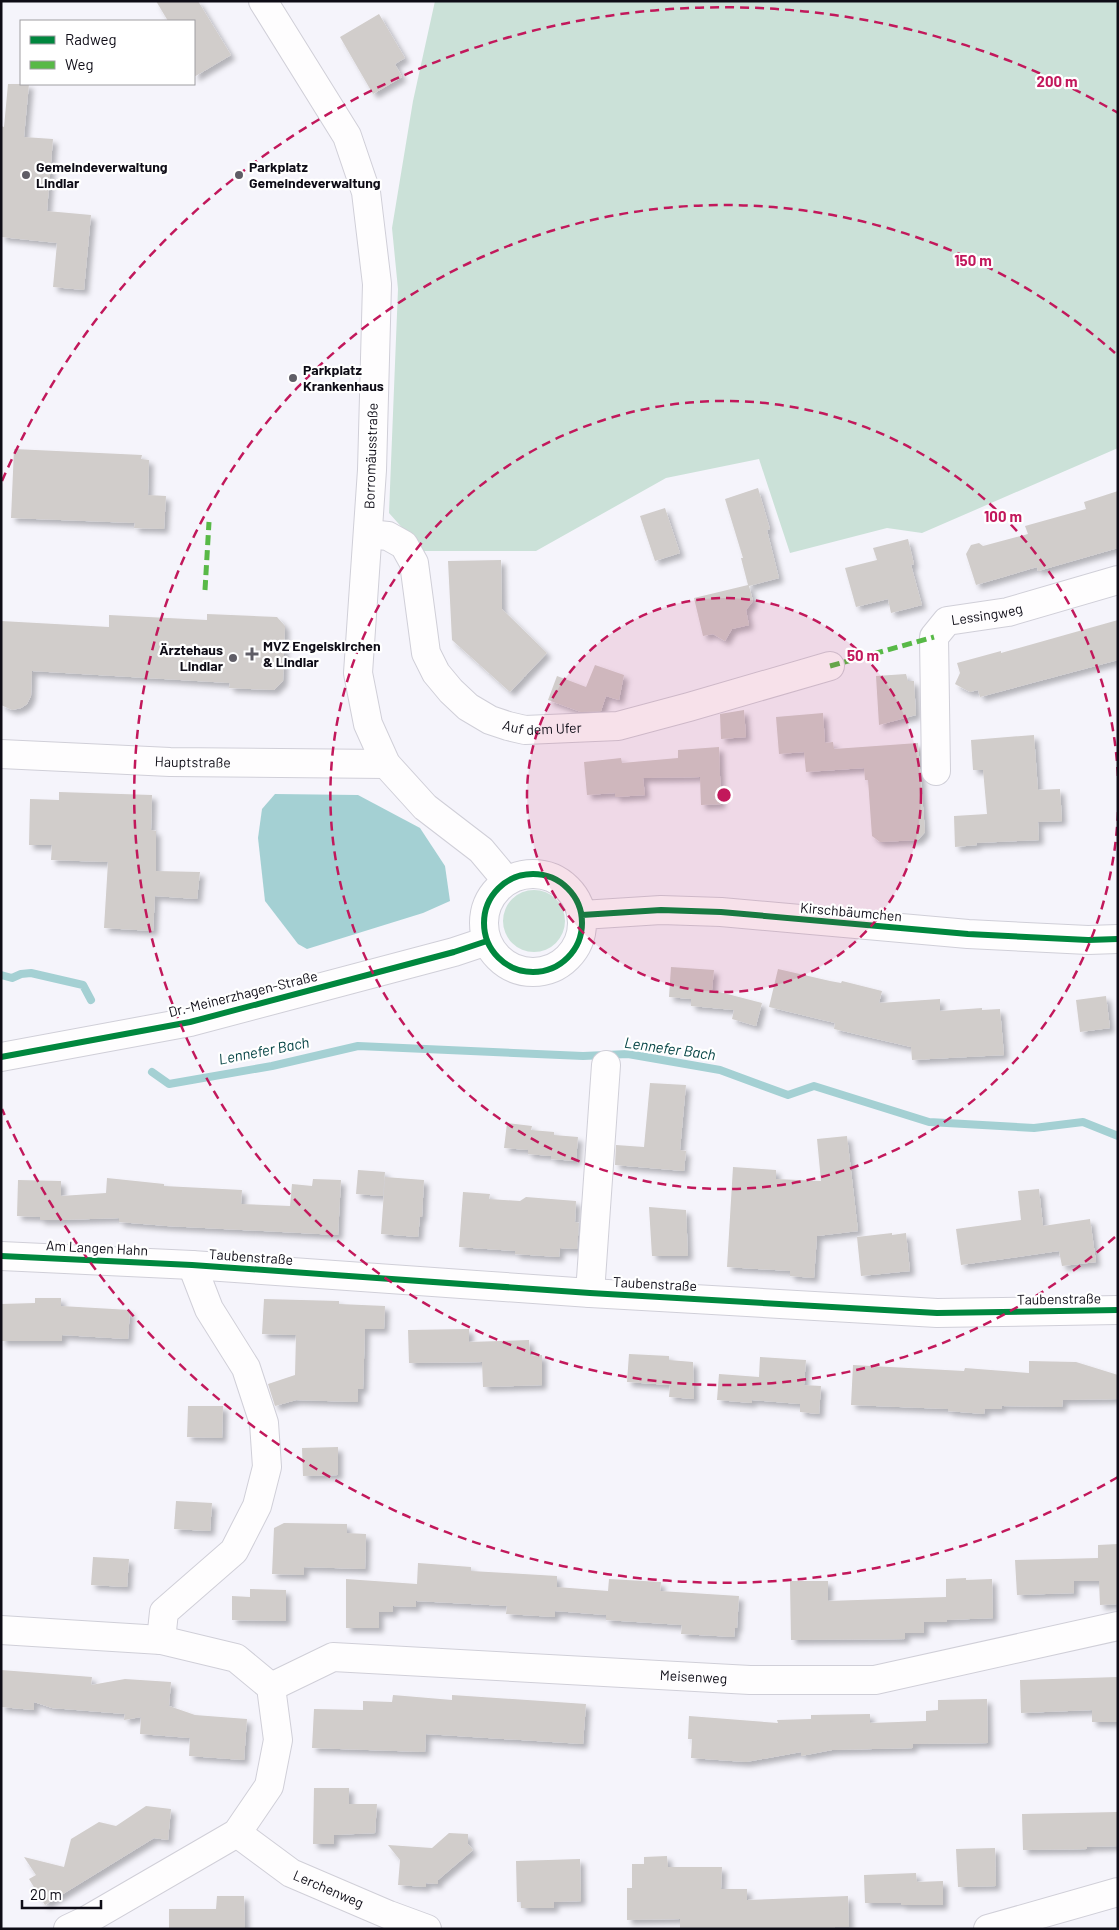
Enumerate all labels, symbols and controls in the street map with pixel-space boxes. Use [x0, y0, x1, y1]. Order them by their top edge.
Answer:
legend [20, 20, 195, 85]
text: Radweg [65, 30, 117, 48]
text: Weg [65, 55, 93, 73]
text: 200 m [1036, 72, 1078, 90]
place label: Gemeindeverwaltung Lindlar [36, 158, 168, 191]
place label: Parkplatz Gemeindeverwaltung [249, 158, 381, 191]
marker: Gemeindeverwaltung Lindlar [20, 169, 32, 181]
marker: Parkplatz Gemeindeverwaltung [233, 169, 245, 181]
text: 150 m [954, 251, 992, 269]
place label: Parkplatz Krankenhaus [303, 361, 384, 394]
marker: Parkplatz Krankenhaus [287, 372, 299, 384]
street label: Borromäusstraße [360, 403, 381, 509]
text: 100 m [984, 507, 1022, 525]
street label: Lessingweg [950, 599, 1024, 628]
place label: MVZ Engelskirchen & Lindlar [263, 637, 381, 670]
place label: Ärztehaus Lindlar [159, 641, 224, 674]
text: 50 m [847, 646, 879, 664]
marker: MVZ Engelskirchen & Lindlar [245, 647, 259, 661]
marker: Ärztehaus Lindlar [227, 652, 239, 664]
street label: Auf dem Ufer [501, 716, 582, 738]
street label: Hauptstraße [154, 752, 231, 771]
centre of rings [715, 786, 733, 804]
street label: Kirschbäumchen [799, 899, 903, 924]
street label: Dr.-Meinerzhagen-Straße [167, 967, 319, 1020]
water label: Lennefer Bach [217, 1032, 311, 1068]
water label: Lennefer Bach [623, 1033, 717, 1063]
street label: Am Langen Hahn [46, 1236, 149, 1259]
street label: Taubenstraße [208, 1245, 294, 1268]
street label: Taubenstraße [612, 1273, 698, 1294]
street label: Taubenstraße [1017, 1289, 1101, 1308]
street label: Meisenweg [659, 1666, 728, 1687]
street label: Lerchenweg [291, 1866, 366, 1911]
scale bar [22, 1878, 101, 1910]
text: 20 m [30, 1885, 62, 1903]

